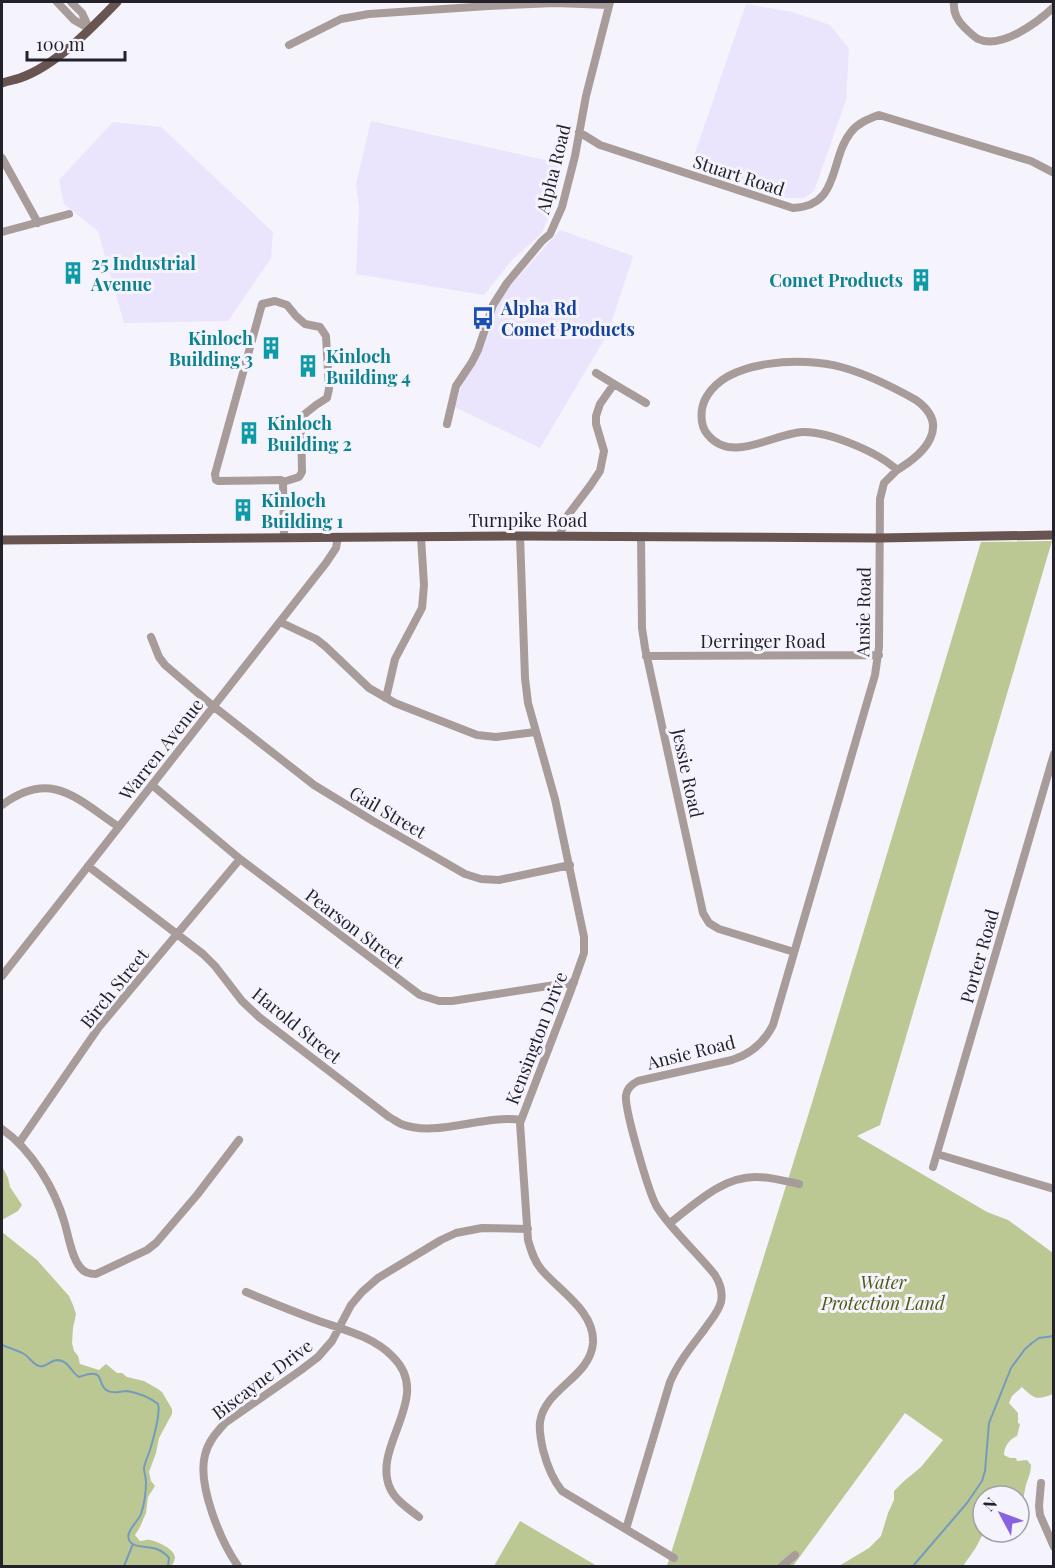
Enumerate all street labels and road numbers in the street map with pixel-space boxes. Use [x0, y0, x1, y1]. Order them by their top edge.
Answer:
street label: Alpha Road [530, 121, 576, 217]
street label: Stuart Road [690, 149, 788, 201]
street label: Turnpike Road [469, 508, 588, 532]
street label: Ansie Road [850, 566, 876, 658]
street label: Derringer Road [700, 629, 826, 653]
street label: Warren Avenue [113, 693, 208, 806]
street label: Jessie Road [667, 725, 709, 820]
street label: Gail Street [345, 780, 431, 844]
street label: Pearson Street [301, 883, 410, 973]
street label: Porter Road [954, 906, 1004, 1006]
street label: Birch Street [74, 943, 154, 1033]
street label: Kensington Drive [500, 968, 572, 1108]
street label: Harold Street [247, 982, 347, 1069]
street label: Ansie Road [643, 1029, 738, 1075]
street label: Biscayne Drive [207, 1333, 317, 1425]

